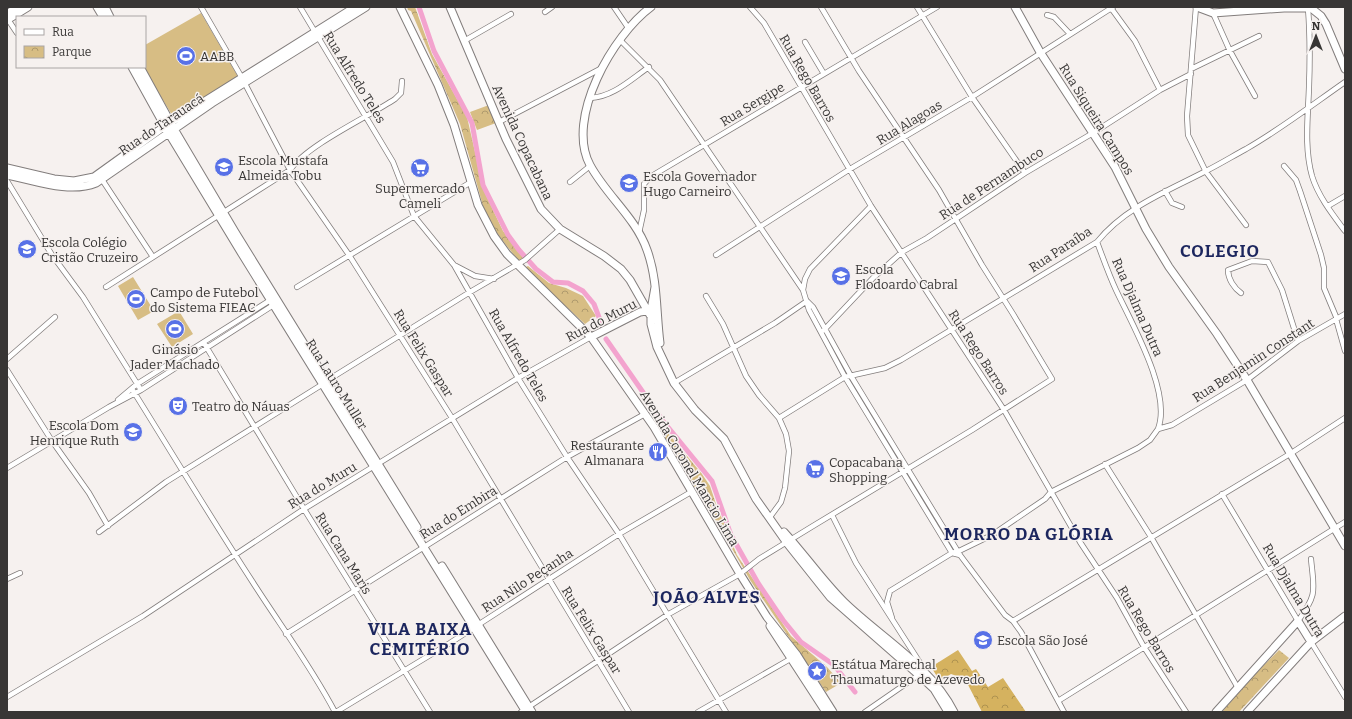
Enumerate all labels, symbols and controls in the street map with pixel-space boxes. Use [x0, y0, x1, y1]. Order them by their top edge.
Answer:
legend [16, 16, 146, 68]
north arrow [1296, 16, 1336, 56]
text: N [1312, 20, 1321, 33]
text: Rua [52, 25, 74, 39]
street label: Rua Alfredo Teles [320, 29, 389, 126]
street label: Rua Rego Barros [776, 32, 839, 125]
text: Parque [52, 45, 91, 59]
sports icon: AABB [175, 45, 197, 67]
place label: AABB [200, 49, 235, 64]
street label: Rua Siqueira Campos [1056, 61, 1137, 178]
street label: Rua Sergipe [717, 79, 787, 129]
street label: Avenida Copacabana [489, 82, 556, 202]
street label: Rua do Tarauacá [116, 91, 207, 158]
street label: Rua Alagoas [874, 97, 945, 148]
street label: Rua de Pernambuco [936, 144, 1046, 223]
place label: Escola Mustafa Almeida Tobu [238, 153, 328, 183]
school or university icon: Escola Mustafa Almeida Tobu [213, 156, 235, 178]
supermarket icon: Supermercado Cameli [409, 157, 431, 179]
place label: Escola Governador Hugo Carneiro [643, 169, 757, 199]
school or university icon: Escola Governador Hugo Carneiro [618, 172, 640, 194]
place label: Supermercado Cameli [375, 181, 465, 211]
street label: Rua Paraíba [1026, 224, 1094, 275]
place label: Escola Colégio Cristão Cruzeiro [41, 235, 138, 265]
school or university icon: Escola Colégio Cristão Cruzeiro [16, 238, 38, 260]
district label: COLEGIO [1180, 241, 1260, 262]
street label: Rua Djalma Dutra [1109, 256, 1166, 359]
place label: Escola Flodoardo Cabral [855, 262, 958, 292]
school or university icon: Escola Flodoardo Cabral [830, 265, 852, 287]
place label: Campo de Futebol do Sistema FIEAC [150, 285, 259, 315]
sports icon: Campo de Futebol do Sistema FIEAC [125, 288, 147, 310]
street label: Rua do Muru [563, 296, 639, 345]
street label: Rua Alfredo Teles [486, 306, 551, 405]
street label: Rua Felix Gaspar [391, 307, 457, 400]
street label: Rua Rego Barros [945, 307, 1012, 398]
street label: Rua Benjamin Constant [1190, 315, 1317, 405]
sports icon: Ginásio Jader Machado [164, 318, 186, 340]
street label: Rua Lauro Muller [303, 336, 371, 432]
place label: Ginásio Jader Machado [129, 342, 220, 372]
street label: Avenida Coronel Mancio Lima [637, 388, 742, 549]
theatre icon: Teatro do Náuas [167, 395, 189, 417]
place label: Teatro do Náuas [192, 399, 290, 414]
place label: Escola Dom Henrique Ruth [30, 418, 120, 448]
school or university icon: Escola Dom Henrique Ruth [122, 421, 144, 443]
place label: Restaurante Almanara [570, 438, 644, 468]
restaurant icon: Restaurante Almanara [647, 441, 669, 463]
place label: Copacabana Shopping [829, 455, 903, 485]
supermarket icon: Copacabana Shopping [804, 458, 826, 480]
street label: Rua do Muru [285, 459, 359, 512]
street label: Rua do Embira [417, 483, 500, 542]
street label: Rua Cana Maris [312, 510, 375, 597]
district label: MORRO DA GLÓRIA [944, 524, 1114, 545]
street label: Rua Djalma Dutra [1260, 541, 1327, 640]
street label: Rua Nilo Peçanha [479, 545, 576, 615]
street label: Rua Rego Barros [1115, 583, 1178, 675]
street label: Rua Felix Gaspar [559, 584, 625, 677]
district label: JOÃO ALVES [652, 587, 761, 608]
district label: VILA BAIXA CEMITÉRIO [368, 619, 472, 660]
school or university icon: Escola São José [972, 629, 994, 651]
place label: Escola São José [997, 633, 1088, 648]
place label: Estátua Marechal Thaumaturgo de Azevedo [831, 657, 985, 687]
place icon: Estátua Marechal Thaumaturgo de Azevedo [806, 660, 828, 682]

